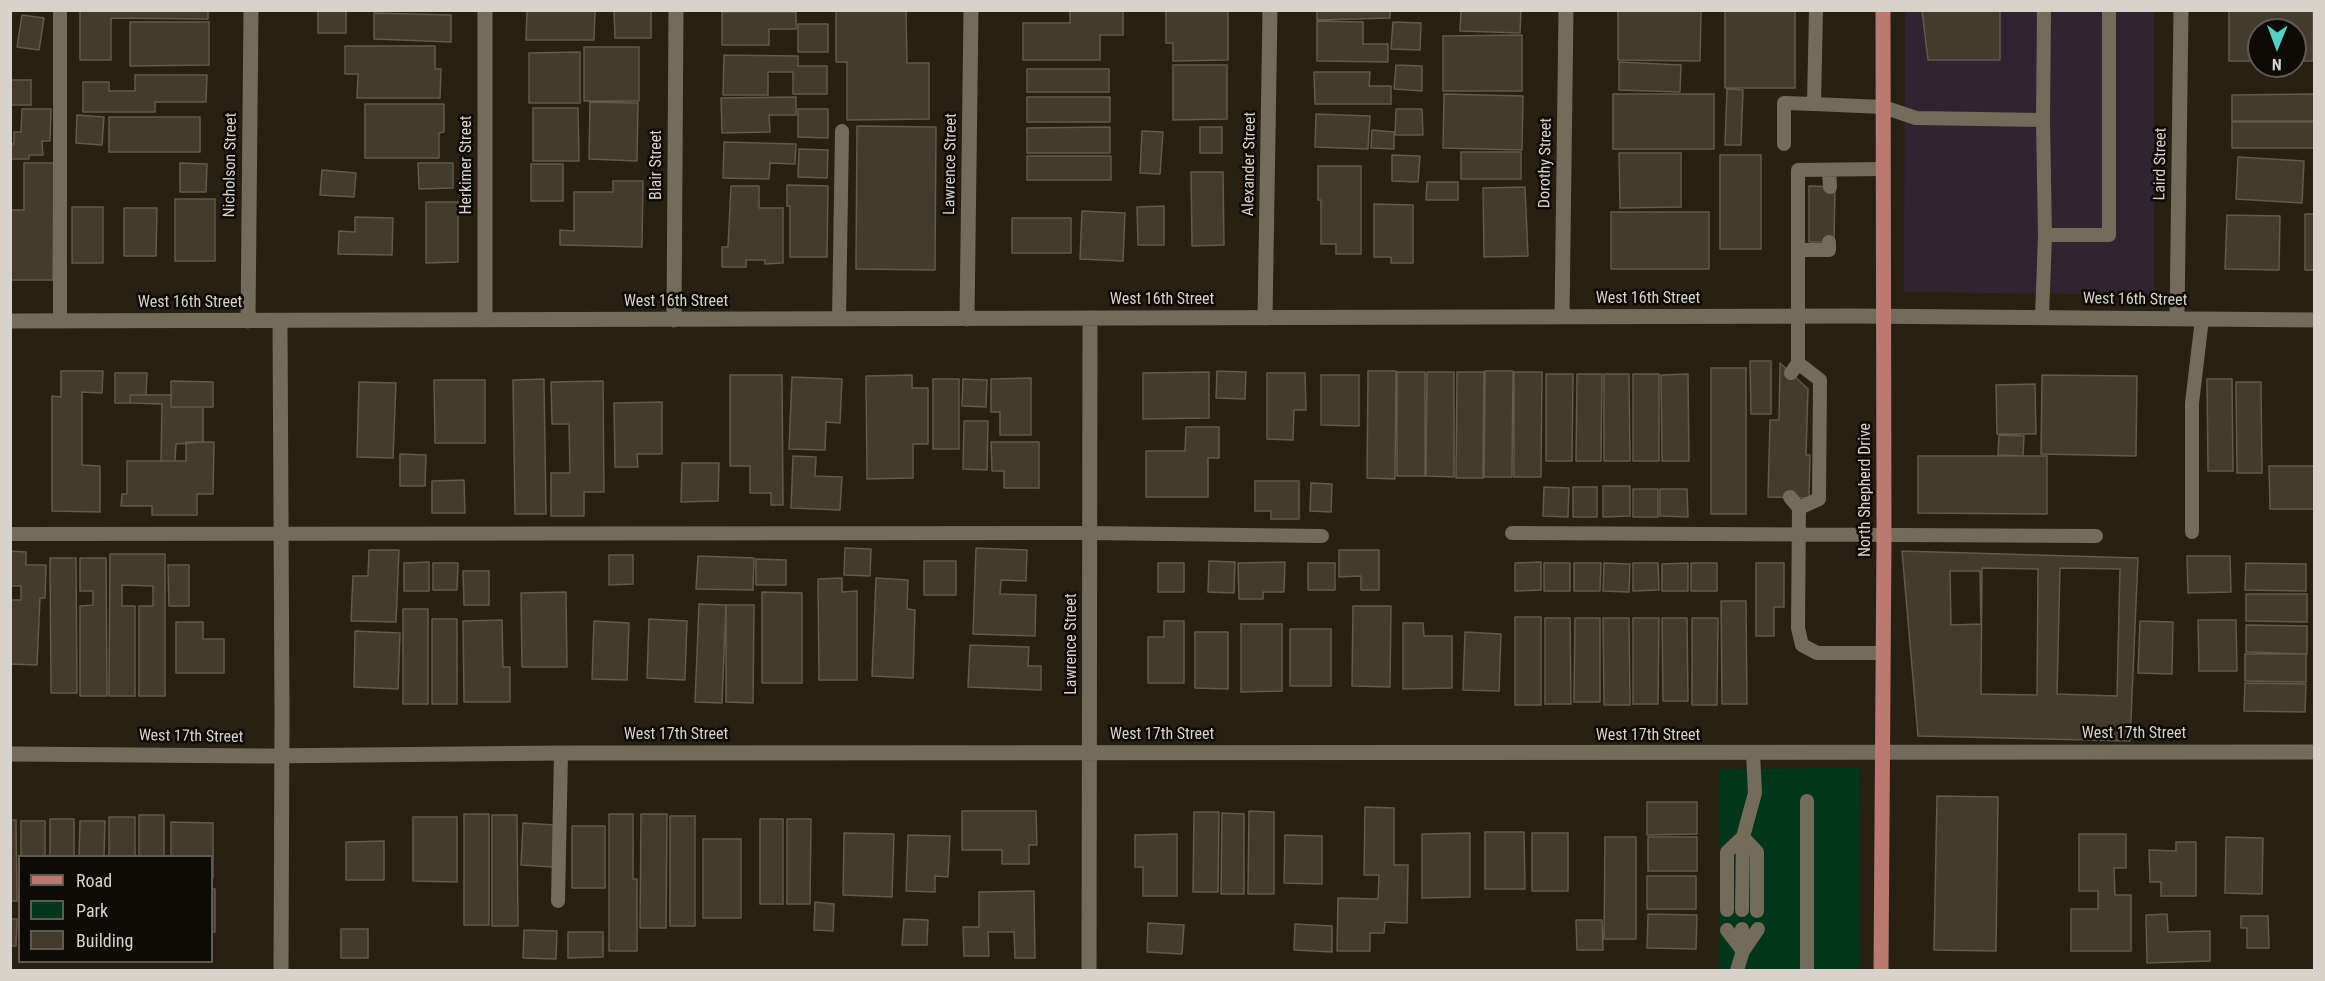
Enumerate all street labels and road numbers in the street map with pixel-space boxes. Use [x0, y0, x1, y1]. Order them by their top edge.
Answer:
street label: Alexander Street [1239, 112, 1261, 216]
street label: Nicholson Street [220, 113, 242, 217]
street label: Lawrence Street [941, 113, 961, 215]
street label: Herkimer Street [457, 116, 477, 214]
street label: Dorothy Street [1536, 118, 1556, 208]
street label: Laird Street [2151, 127, 2171, 201]
street label: Blair Street [647, 130, 667, 200]
street label: West 16th Street [1596, 289, 1700, 309]
street label: West 16th Street [2083, 289, 2187, 311]
street label: West 16th Street [1110, 290, 1214, 310]
street label: West 16th Street [624, 292, 728, 312]
street label: West 16th Street [138, 293, 242, 313]
street label: North Shepherd Drive [1856, 423, 1876, 557]
street label: Lawrence Street [1062, 593, 1082, 695]
street label: West 17th Street [2082, 724, 2186, 744]
street label: West 17th Street [624, 725, 728, 745]
street label: West 17th Street [1110, 725, 1214, 745]
street label: West 17th Street [139, 726, 243, 748]
street label: West 17th Street [1596, 726, 1700, 746]

